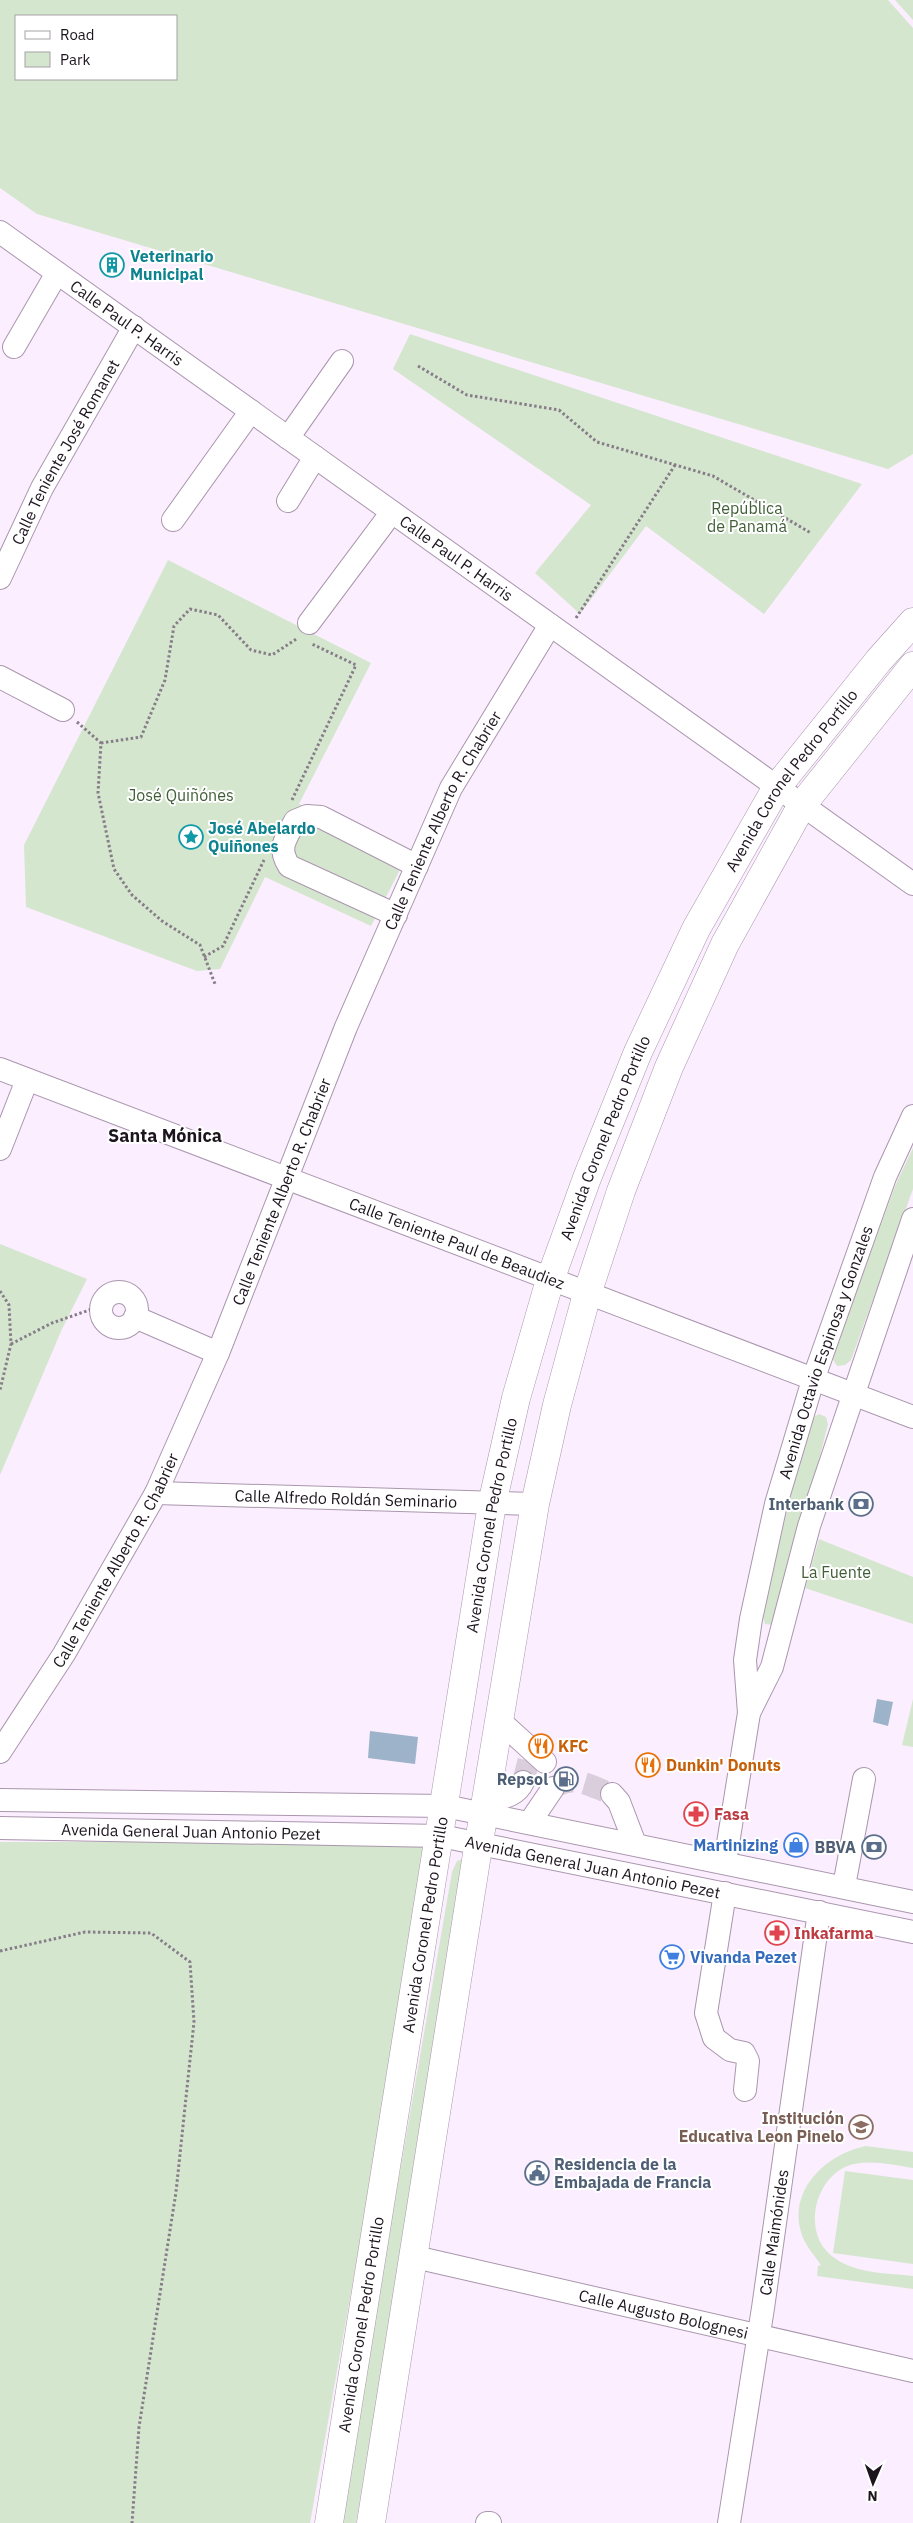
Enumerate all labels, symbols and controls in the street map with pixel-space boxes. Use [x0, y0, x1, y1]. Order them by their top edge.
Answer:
legend [15, 15, 178, 80]
text: Road [60, 25, 95, 44]
text: Park [60, 50, 90, 69]
place label: Veterinario Municipal [130, 246, 214, 284]
building icon: Veterinario Municipal [99, 252, 125, 278]
street label: Calle Paul P. Harris [66, 275, 188, 370]
street label: Calle Teniente José Romanet [7, 356, 124, 548]
park label: República de Panamá [707, 498, 787, 536]
street label: Calle Paul P. Harris [396, 511, 517, 605]
street label: Avenida Coronel Pedro Portillo [721, 685, 862, 875]
street label: Calle Teniente Alberto R. Chabrier [380, 707, 505, 933]
park label: José Quiñónes [128, 785, 234, 805]
place label: José Abelardo Quiñones [208, 818, 316, 856]
place icon: José Abelardo Quiñones [178, 824, 204, 850]
street label: Avenida Coronel Pedro Portillo [555, 1032, 654, 1243]
street label: Calle Teniente Alberto R. Chabrier [228, 1075, 335, 1308]
district label: Santa Mónica [108, 1124, 222, 1147]
street label: Calle Teniente Paul de Beaudiez [346, 1193, 568, 1293]
street label: Avenida Octavio Espinosa y Gonzales [774, 1223, 877, 1481]
street label: Avenida Coronel Pedro Portillo [462, 1416, 521, 1634]
street label: Calle Teniente Alberto R. Chabrier [48, 1450, 183, 1671]
street label: Calle Alfredo Roldán Seminario [234, 1485, 458, 1512]
bank icon: Interbank [848, 1491, 874, 1517]
place label: Interbank [768, 1494, 845, 1514]
park label: La Fuente [801, 1562, 871, 1582]
restaurant icon: KFC [528, 1733, 554, 1759]
place label: KFC [558, 1736, 588, 1756]
restaurant icon: Dunkin' Donuts [635, 1752, 661, 1778]
place label: Dunkin' Donuts [666, 1755, 781, 1775]
fuel station icon: Repsol [553, 1766, 579, 1792]
place label: Repsol [497, 1769, 548, 1789]
pharmacy icon: Fasa [683, 1801, 709, 1827]
place label: Fasa [714, 1804, 749, 1824]
street label: Avenida Coronel Pedro Portillo [398, 1815, 452, 2034]
street label: Avenida General Juan Antonio Pezet [61, 1819, 321, 1844]
street label: Avenida General Juan Antonio Pezet [464, 1831, 722, 1903]
shop icon: Martinizing [783, 1832, 809, 1858]
bank icon: BBVA [861, 1834, 887, 1860]
place label: Martinizing [693, 1835, 778, 1855]
place label: BBVA [815, 1837, 856, 1857]
pharmacy icon: Inkafarma [764, 1920, 790, 1946]
place label: Inkafarma [794, 1923, 874, 1943]
supermarket icon: Vivanda Pezet [659, 1944, 685, 1970]
place label: Vivanda Pezet [690, 1947, 797, 1967]
place label: Institución Educativa Leon Pinelo [679, 2108, 844, 2146]
school or university icon: Institución Educativa Leon Pinelo [848, 2114, 874, 2140]
place label: Residencia de la Embajada de Francia [554, 2154, 711, 2192]
public building icon: Residencia de la Embajada de Francia [524, 2160, 550, 2186]
street label: Calle Maimónides [755, 2168, 792, 2297]
street label: Avenida Coronel Pedro Portillo [334, 2215, 388, 2434]
street label: Calle Augusto Bolognesi [577, 2285, 750, 2343]
north arrow [848, 2458, 898, 2508]
text: N [867, 2487, 878, 2505]

